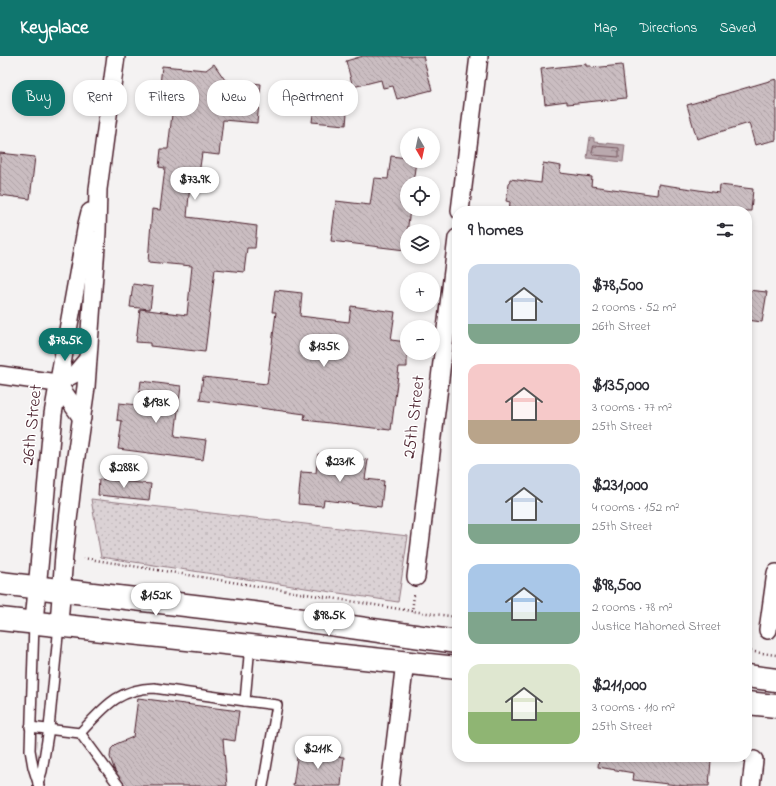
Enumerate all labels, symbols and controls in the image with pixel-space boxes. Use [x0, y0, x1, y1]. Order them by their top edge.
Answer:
text: Keyplace [20, 15, 88, 42]
text: Map [594, 18, 617, 39]
text: Directions [639, 18, 697, 39]
text: Saved [719, 18, 756, 39]
chip: Buy [12, 80, 65, 116]
chip: Rent [73, 80, 127, 116]
chip: Filters [135, 80, 199, 116]
chip: New [207, 80, 260, 116]
chip: Apartment [268, 80, 358, 116]
north arrow [400, 128, 440, 168]
map controls [400, 128, 440, 360]
pin: $73.9K [162, 167, 228, 201]
text: $73.9K [179, 170, 211, 189]
button: locate [400, 176, 440, 216]
text: 9 homes [468, 218, 524, 243]
icon: filters [714, 219, 736, 241]
button: layers [400, 224, 440, 264]
button: + [400, 272, 440, 312]
text: $78,500 [592, 273, 643, 298]
icon: home [500, 280, 548, 328]
text: 2 rooms · 52 m² [592, 298, 676, 317]
text: 26th Street [592, 317, 651, 336]
button: − [400, 320, 440, 360]
pin: $78.5K [32, 328, 98, 362]
text: $78.5K [48, 331, 82, 350]
pin: $135K [296, 334, 352, 368]
text: $135K [308, 337, 340, 356]
text: $135,000 [592, 373, 649, 398]
street label: 25th Street [397, 374, 433, 460]
icon: home [500, 380, 548, 428]
street label: 26th Street [16, 383, 50, 467]
pin: $193K [128, 390, 184, 424]
text: $193K [142, 393, 170, 412]
text: 3 rooms · 77 m² [592, 398, 672, 417]
text: 25th Street [592, 417, 652, 436]
pin: $231K [312, 449, 368, 483]
text: $231K [325, 452, 355, 471]
pin: $288K [96, 455, 152, 489]
text: $288K [109, 458, 139, 477]
text: $231,000 [592, 473, 648, 498]
icon: home [500, 480, 548, 528]
text: 4 rooms · 152 m² [592, 498, 679, 517]
text: 25th Street [592, 517, 652, 536]
text: $98,500 [592, 573, 641, 598]
icon: home [500, 580, 548, 628]
pin: $152K [128, 583, 184, 617]
text: $152K [140, 586, 172, 605]
text: 2 rooms · 78 m² [592, 598, 673, 617]
pin: $98.5K [296, 603, 362, 637]
text: $98.5K [312, 606, 346, 625]
text: Justice Mahomed Street [592, 617, 721, 636]
text: $211,000 [592, 673, 647, 698]
icon: home [500, 680, 548, 728]
text: 3 rooms · 110 m² [592, 698, 675, 717]
text: 25th Street [592, 717, 652, 736]
pin: $211K [290, 736, 346, 770]
text: $211K [304, 739, 332, 758]

